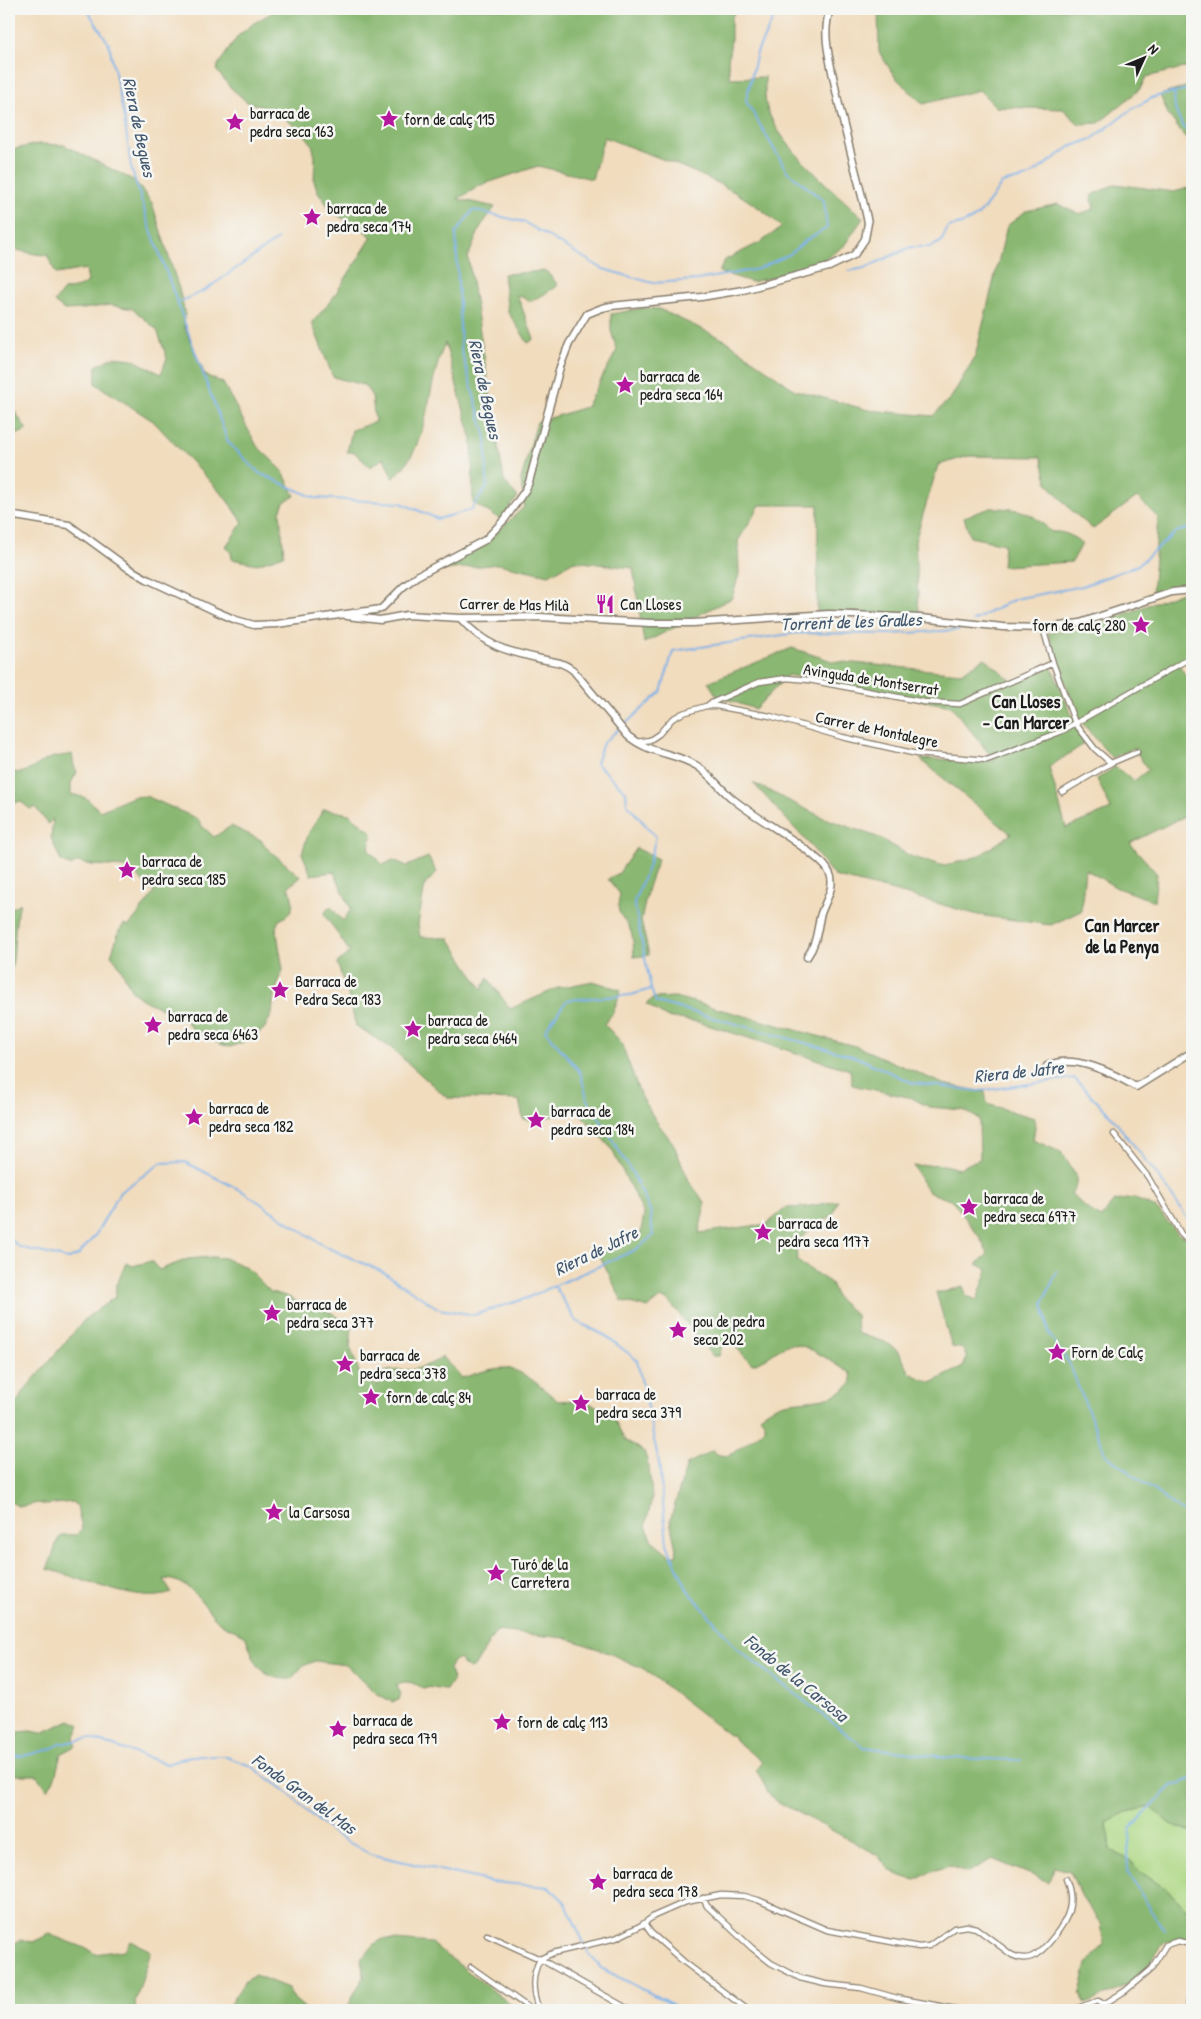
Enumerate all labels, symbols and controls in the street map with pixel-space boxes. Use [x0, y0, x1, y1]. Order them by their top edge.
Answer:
north arrow [1118, 32, 1168, 82]
text: N [1144, 39, 1164, 58]
water label: Riera de Begues [117, 75, 163, 181]
place label: barraca de pedra seca 163 [250, 102, 334, 142]
place icon: forn de calç 115 [378, 108, 400, 130]
place label: forn de calç 115 [404, 108, 495, 130]
place icon: barraca de pedra seca 163 [224, 111, 246, 133]
place label: barraca de pedra seca 174 [327, 197, 411, 237]
place icon: barraca de pedra seca 174 [301, 206, 323, 228]
water label: Riera de Begues [463, 337, 509, 443]
place label: barraca de pedra seca 164 [640, 365, 722, 405]
place icon: barraca de pedra seca 164 [614, 374, 636, 396]
street label: Carrer de Mas Milà [459, 592, 569, 616]
restaurant icon: Can Lloses [594, 593, 616, 615]
place label: Can Lloses [620, 593, 681, 615]
water label: Torrent de les Gralles [780, 606, 924, 636]
place label: forn de calç 280 [1032, 614, 1126, 636]
place icon: forn de calç 280 [1130, 614, 1152, 636]
street label: Avinguda de Montserrat [802, 657, 941, 701]
district label: Can Lloses - Can Marcer [983, 689, 1069, 735]
street label: Carrer de Montalegre [814, 705, 941, 753]
place label: barraca de pedra seca 185 [142, 850, 226, 890]
place icon: barraca de pedra seca 185 [116, 859, 138, 881]
district label: Can Marcer de la Penya [1085, 913, 1160, 960]
place label: Barraca de Pedra Seca 183 [295, 970, 381, 1010]
place icon: Barraca de Pedra Seca 183 [269, 979, 291, 1001]
place label: barraca de pedra seca 6463 [168, 1005, 258, 1045]
place label: barraca de pedra seca 6464 [428, 1009, 517, 1049]
place icon: barraca de pedra seca 6463 [142, 1014, 164, 1036]
place icon: barraca de pedra seca 6464 [402, 1018, 424, 1040]
water label: Riera de Jafre [973, 1054, 1066, 1089]
place label: barraca de pedra seca 182 [209, 1097, 294, 1137]
place label: barraca de pedra seca 184 [551, 1100, 634, 1140]
place icon: barraca de pedra seca 182 [183, 1106, 205, 1128]
place icon: barraca de pedra seca 184 [525, 1109, 547, 1131]
place label: barraca de pedra seca 6977 [984, 1187, 1076, 1227]
place icon: barraca de pedra seca 6977 [958, 1196, 980, 1218]
place label: barraca de pedra seca 1177 [778, 1212, 870, 1252]
water label: Riera de Jafre [550, 1219, 642, 1282]
place icon: barraca de pedra seca 1177 [752, 1221, 774, 1243]
place label: barraca de pedra seca 377 [287, 1293, 374, 1333]
place icon: barraca de pedra seca 377 [261, 1302, 283, 1324]
place label: pou de pedra seca 202 [693, 1310, 765, 1350]
place icon: pou de pedra seca 202 [667, 1319, 689, 1341]
place icon: Forn de Calç [1046, 1341, 1068, 1363]
place label: Forn de Calç [1071, 1341, 1144, 1363]
place label: barraca de pedra seca 378 [360, 1344, 446, 1384]
place icon: barraca de pedra seca 378 [334, 1353, 356, 1375]
place label: barraca de pedra seca 379 [596, 1383, 681, 1423]
place icon: forn de calç 84 [360, 1386, 382, 1408]
place label: forn de calç 84 [386, 1386, 471, 1408]
place icon: barraca de pedra seca 379 [570, 1392, 592, 1414]
place icon: la Carsosa [263, 1501, 285, 1523]
place label: la Carsosa [289, 1501, 349, 1523]
place label: Turó de la Carretera [511, 1553, 569, 1593]
place icon: Turó de la Carretera [485, 1562, 507, 1584]
water label: Fondo de la Carsosa [739, 1628, 855, 1728]
place label: barraca de pedra seca 179 [353, 1709, 437, 1749]
place icon: forn de calç 113 [491, 1711, 513, 1733]
place label: forn de calç 113 [517, 1711, 608, 1733]
place icon: barraca de pedra seca 179 [327, 1718, 349, 1740]
water label: Fondo Gran del Mas [247, 1747, 363, 1841]
place label: barraca de pedra seca 178 [613, 1862, 698, 1902]
place icon: barraca de pedra seca 178 [587, 1871, 609, 1893]

